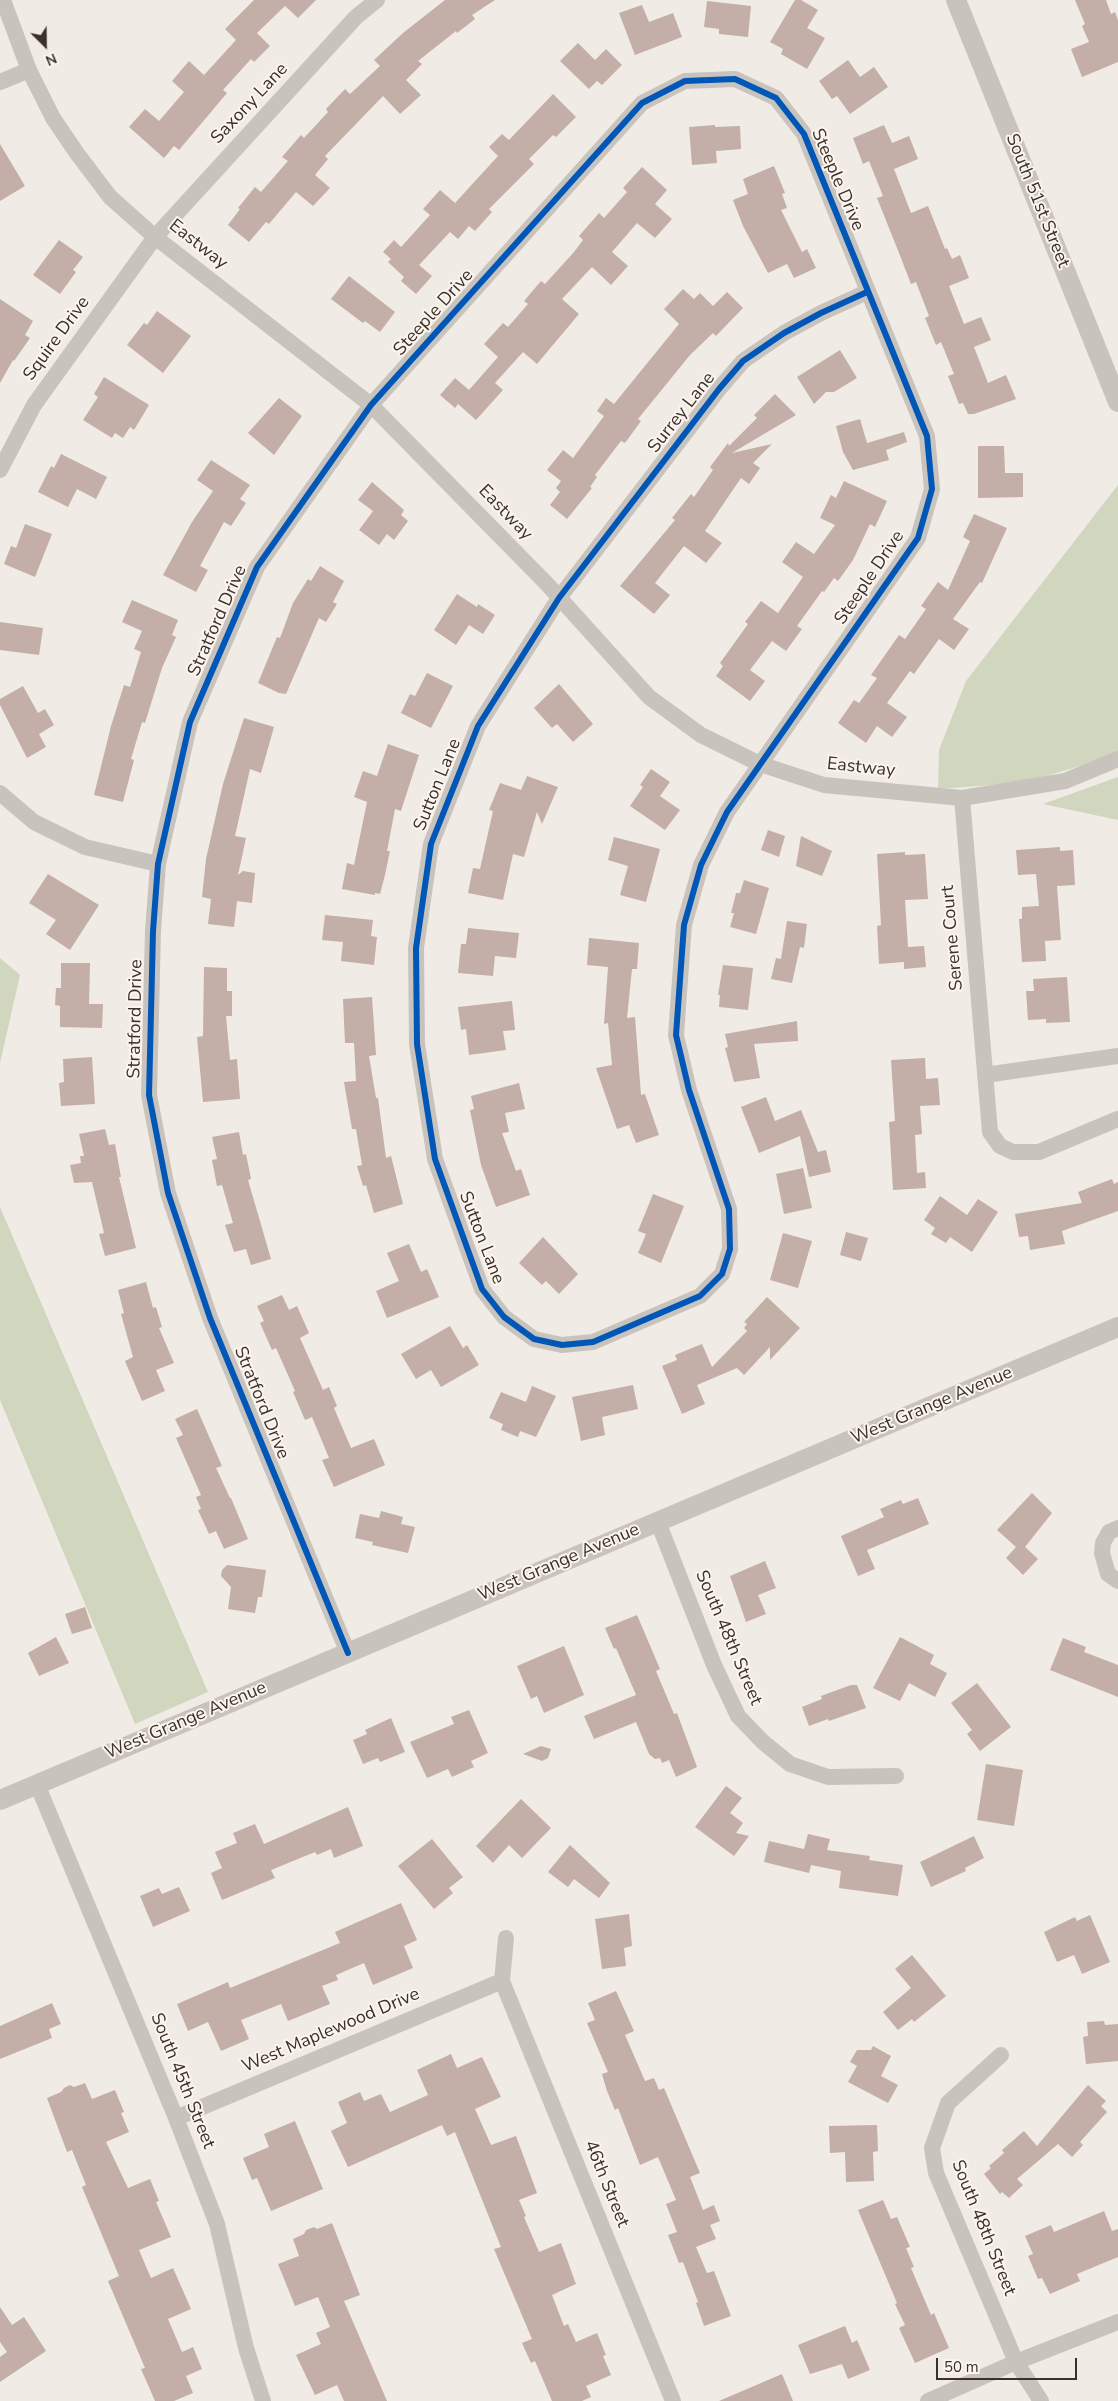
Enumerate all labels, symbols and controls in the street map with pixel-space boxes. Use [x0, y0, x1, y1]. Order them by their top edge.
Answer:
north arrow [20, 20, 70, 70]
text: N [43, 48, 60, 70]
street label: Saxony Lane [207, 59, 293, 149]
street label: Steeple Drive [806, 126, 868, 234]
street label: South 51st Street [1000, 131, 1074, 271]
street label: Eastway [164, 215, 232, 275]
street label: Steeple Drive [389, 265, 479, 361]
street label: Squire Drive [19, 293, 95, 385]
street label: Surrey Lane [644, 368, 720, 458]
street label: Eastway [473, 481, 537, 545]
street label: Steeple Drive [831, 527, 909, 629]
street label: Stratford Drive [184, 562, 252, 680]
street label: Sutton Lane [410, 736, 466, 834]
street label: Eastway [826, 754, 896, 782]
street label: Serene Court [938, 884, 968, 992]
street label: Stratford Drive [124, 959, 148, 1079]
street label: Sutton Lane [453, 1189, 509, 1287]
street label: Stratford Drive [229, 1344, 293, 1462]
street label: West Grange Avenue [848, 1362, 1016, 1450]
street label: West Grange Avenue [475, 1519, 643, 1607]
street label: South 48th Street [690, 1567, 766, 1709]
street label: West Grange Avenue [102, 1677, 270, 1765]
street label: West Maplewood Drive [239, 1984, 423, 2078]
street label: South 45th Street [145, 2010, 219, 2152]
street label: 46th Street [579, 2137, 633, 2231]
street label: South 48th Street [946, 2157, 1020, 2299]
scale bar [938, 2348, 1079, 2380]
text: 50 m [944, 2357, 979, 2377]

